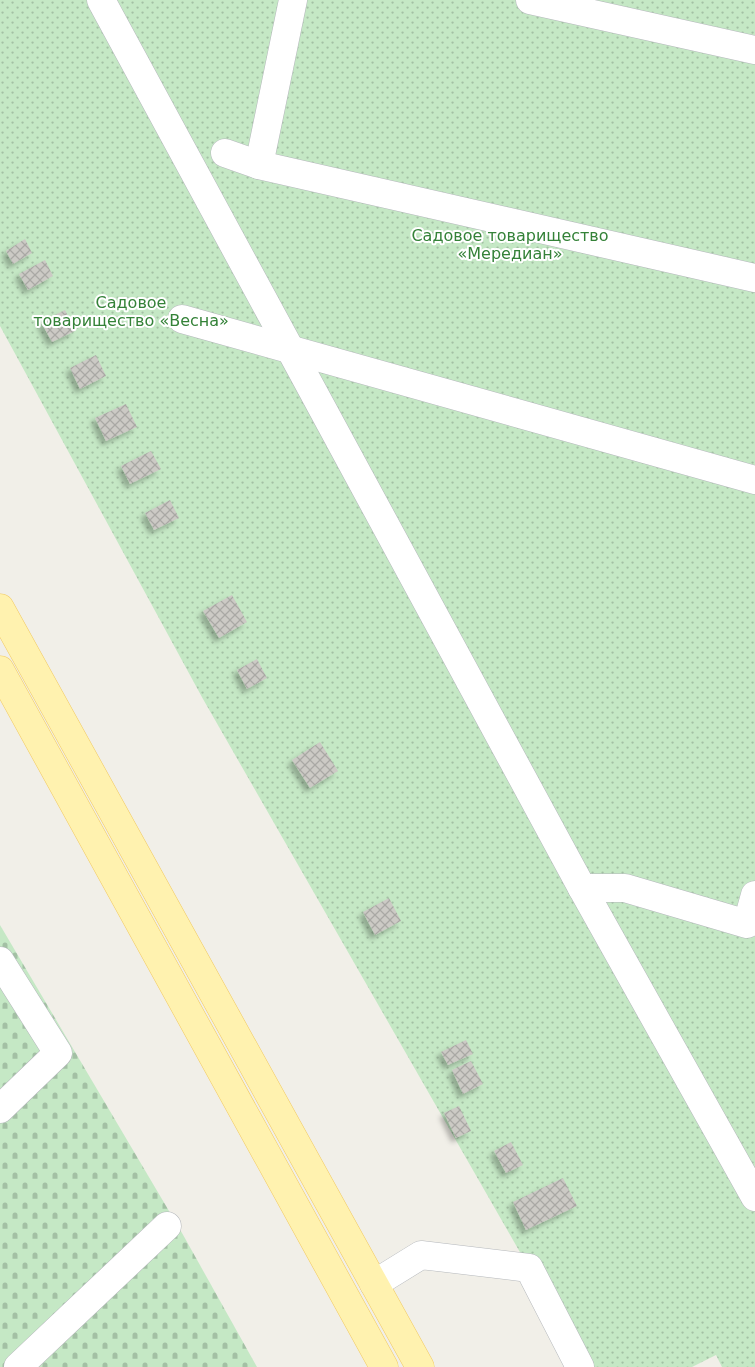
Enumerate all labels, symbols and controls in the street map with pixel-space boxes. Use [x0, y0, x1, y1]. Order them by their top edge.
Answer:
park label: Садовое товарищество «Мередиан» [411, 226, 609, 263]
park label: Садовое товарищество «Весна» [33, 293, 229, 330]

